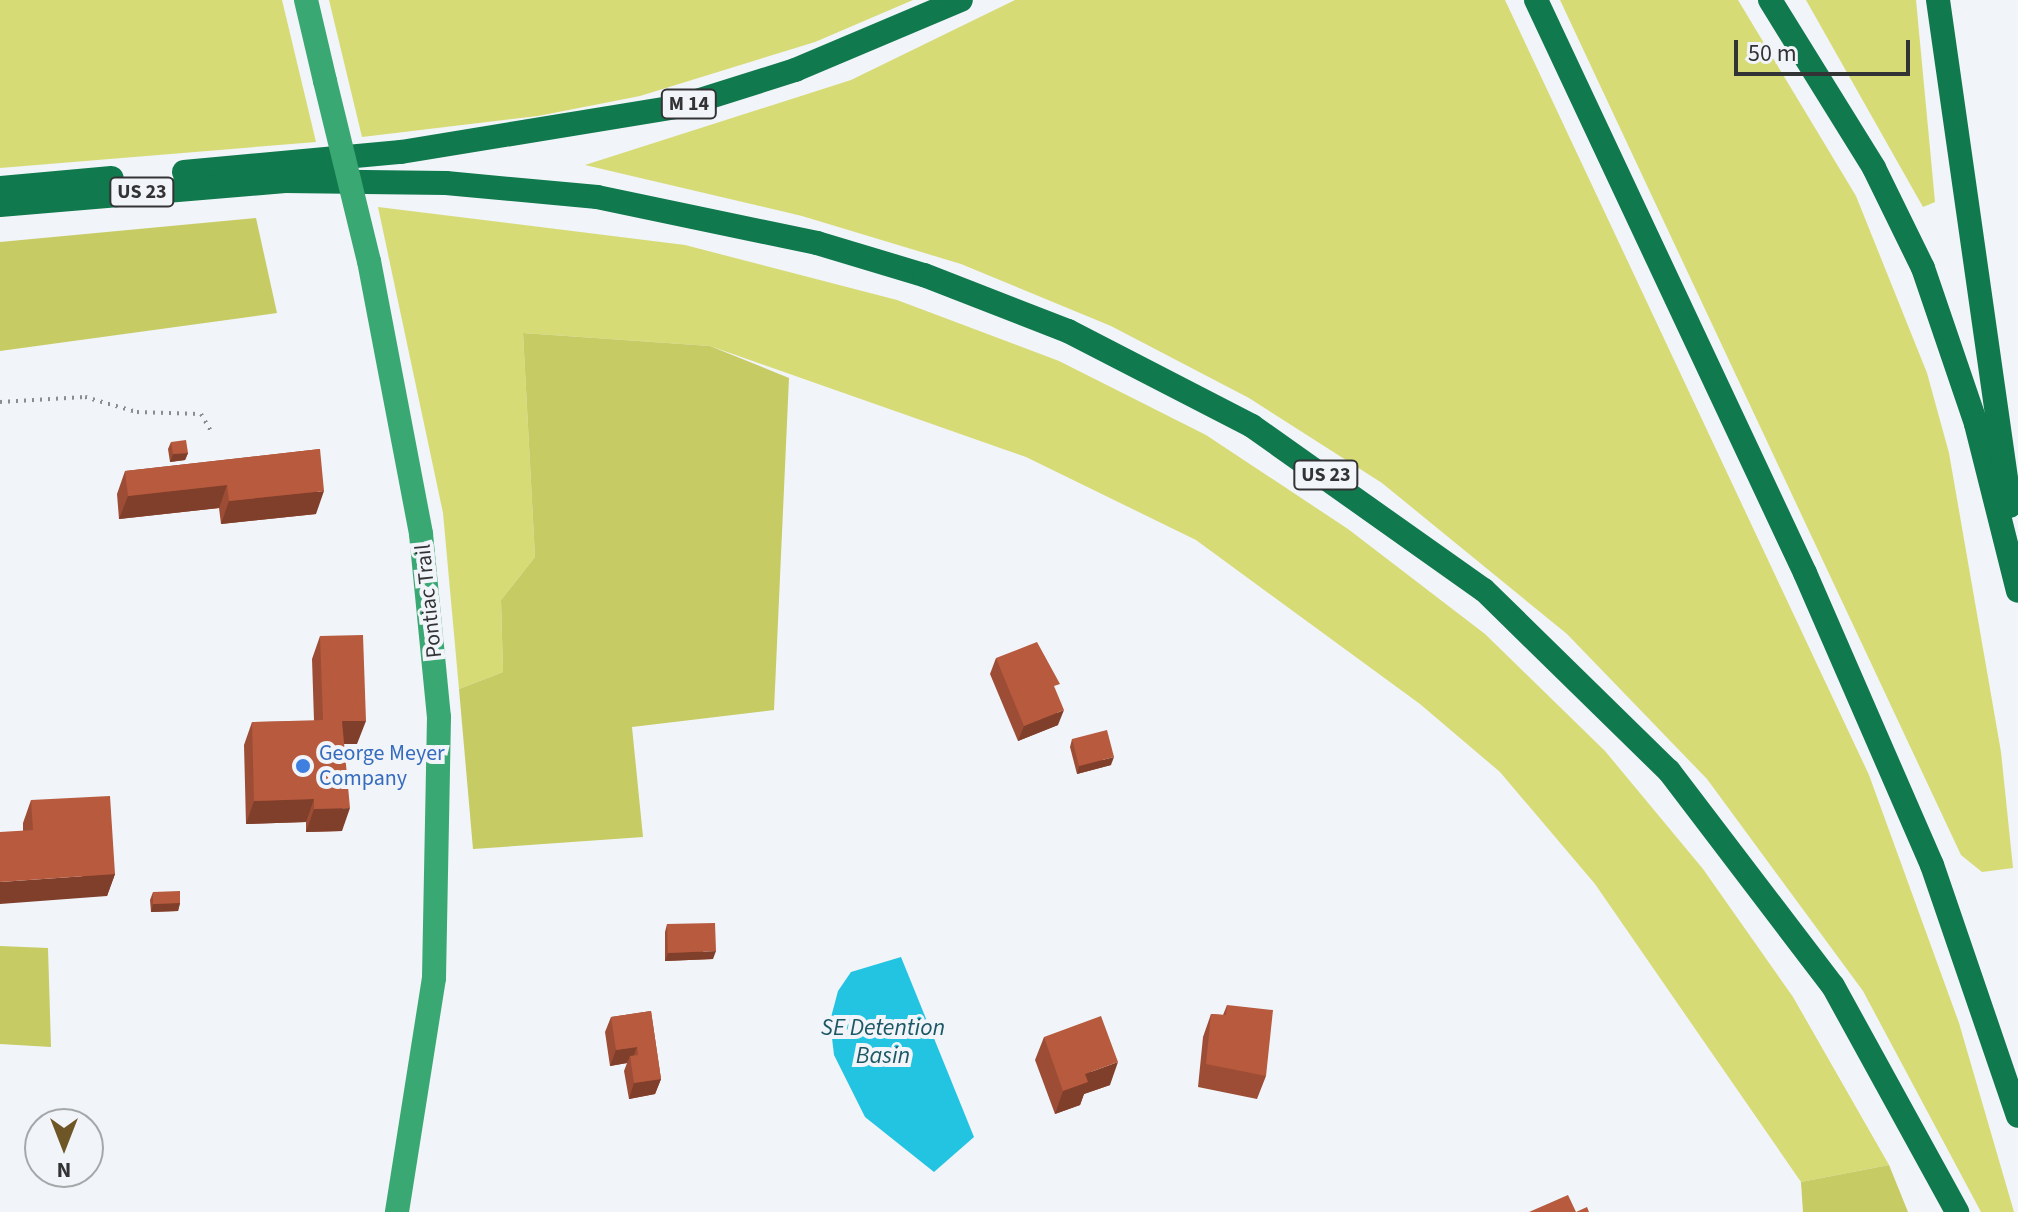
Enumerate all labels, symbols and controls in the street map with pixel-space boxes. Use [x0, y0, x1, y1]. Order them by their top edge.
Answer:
scale bar [1738, 24, 1914, 74]
text: 50 m [1748, 36, 1797, 71]
road number: M 14 [659, 88, 719, 120]
road number: US 23 [108, 176, 176, 208]
road number: US 23 [1292, 459, 1360, 491]
street label: Pontiac Trail [410, 543, 448, 659]
place label: George Meyer Company [319, 740, 445, 792]
marker: George Meyer Company [294, 757, 312, 775]
water label: SE Detention Basin [821, 1014, 945, 1070]
north arrow [24, 1108, 104, 1188]
text: N [57, 1154, 71, 1186]

